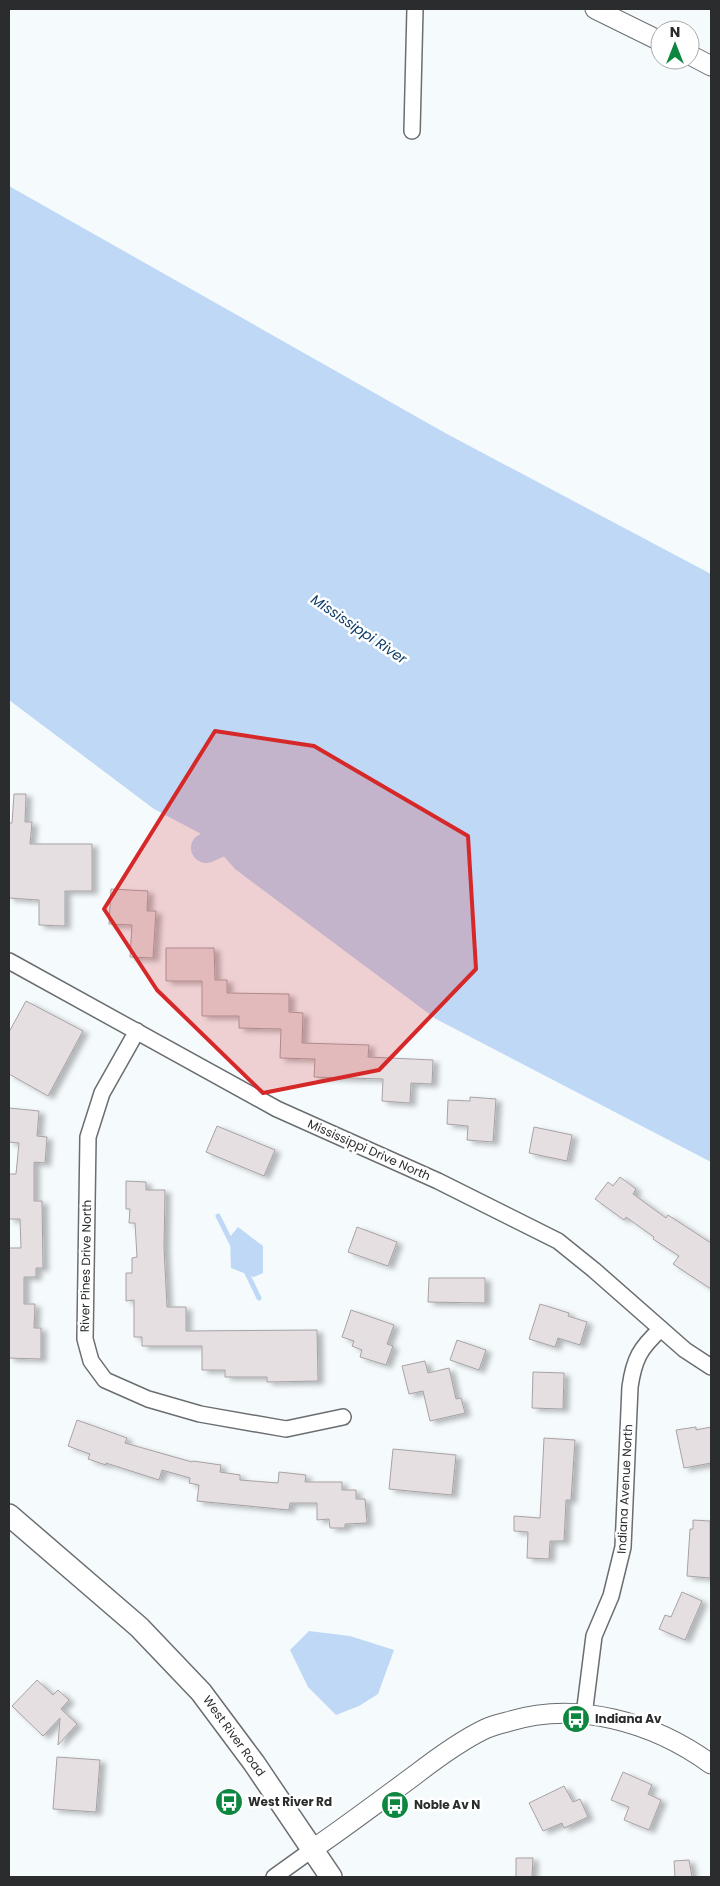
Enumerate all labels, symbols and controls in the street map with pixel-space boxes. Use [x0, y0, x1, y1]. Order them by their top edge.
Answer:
north arrow [650, 20, 700, 70]
text: N [670, 22, 680, 42]
water label: Mississippi River [307, 589, 412, 669]
street label: Mississippi Drive North [305, 1115, 433, 1184]
street label: River Pines Drive North [76, 1200, 95, 1332]
street label: Indiana Avenue North [613, 1424, 636, 1554]
street label: West River Road [199, 1692, 270, 1780]
bus stop icon: Indiana Av [561, 1704, 591, 1734]
place label: Indiana Av [595, 1710, 662, 1727]
bus stop icon: West River Rd [214, 1787, 244, 1817]
bus stop icon: Noble Av N [380, 1790, 410, 1820]
place label: West River Rd [248, 1793, 332, 1810]
place label: Noble Av N [414, 1796, 480, 1813]

